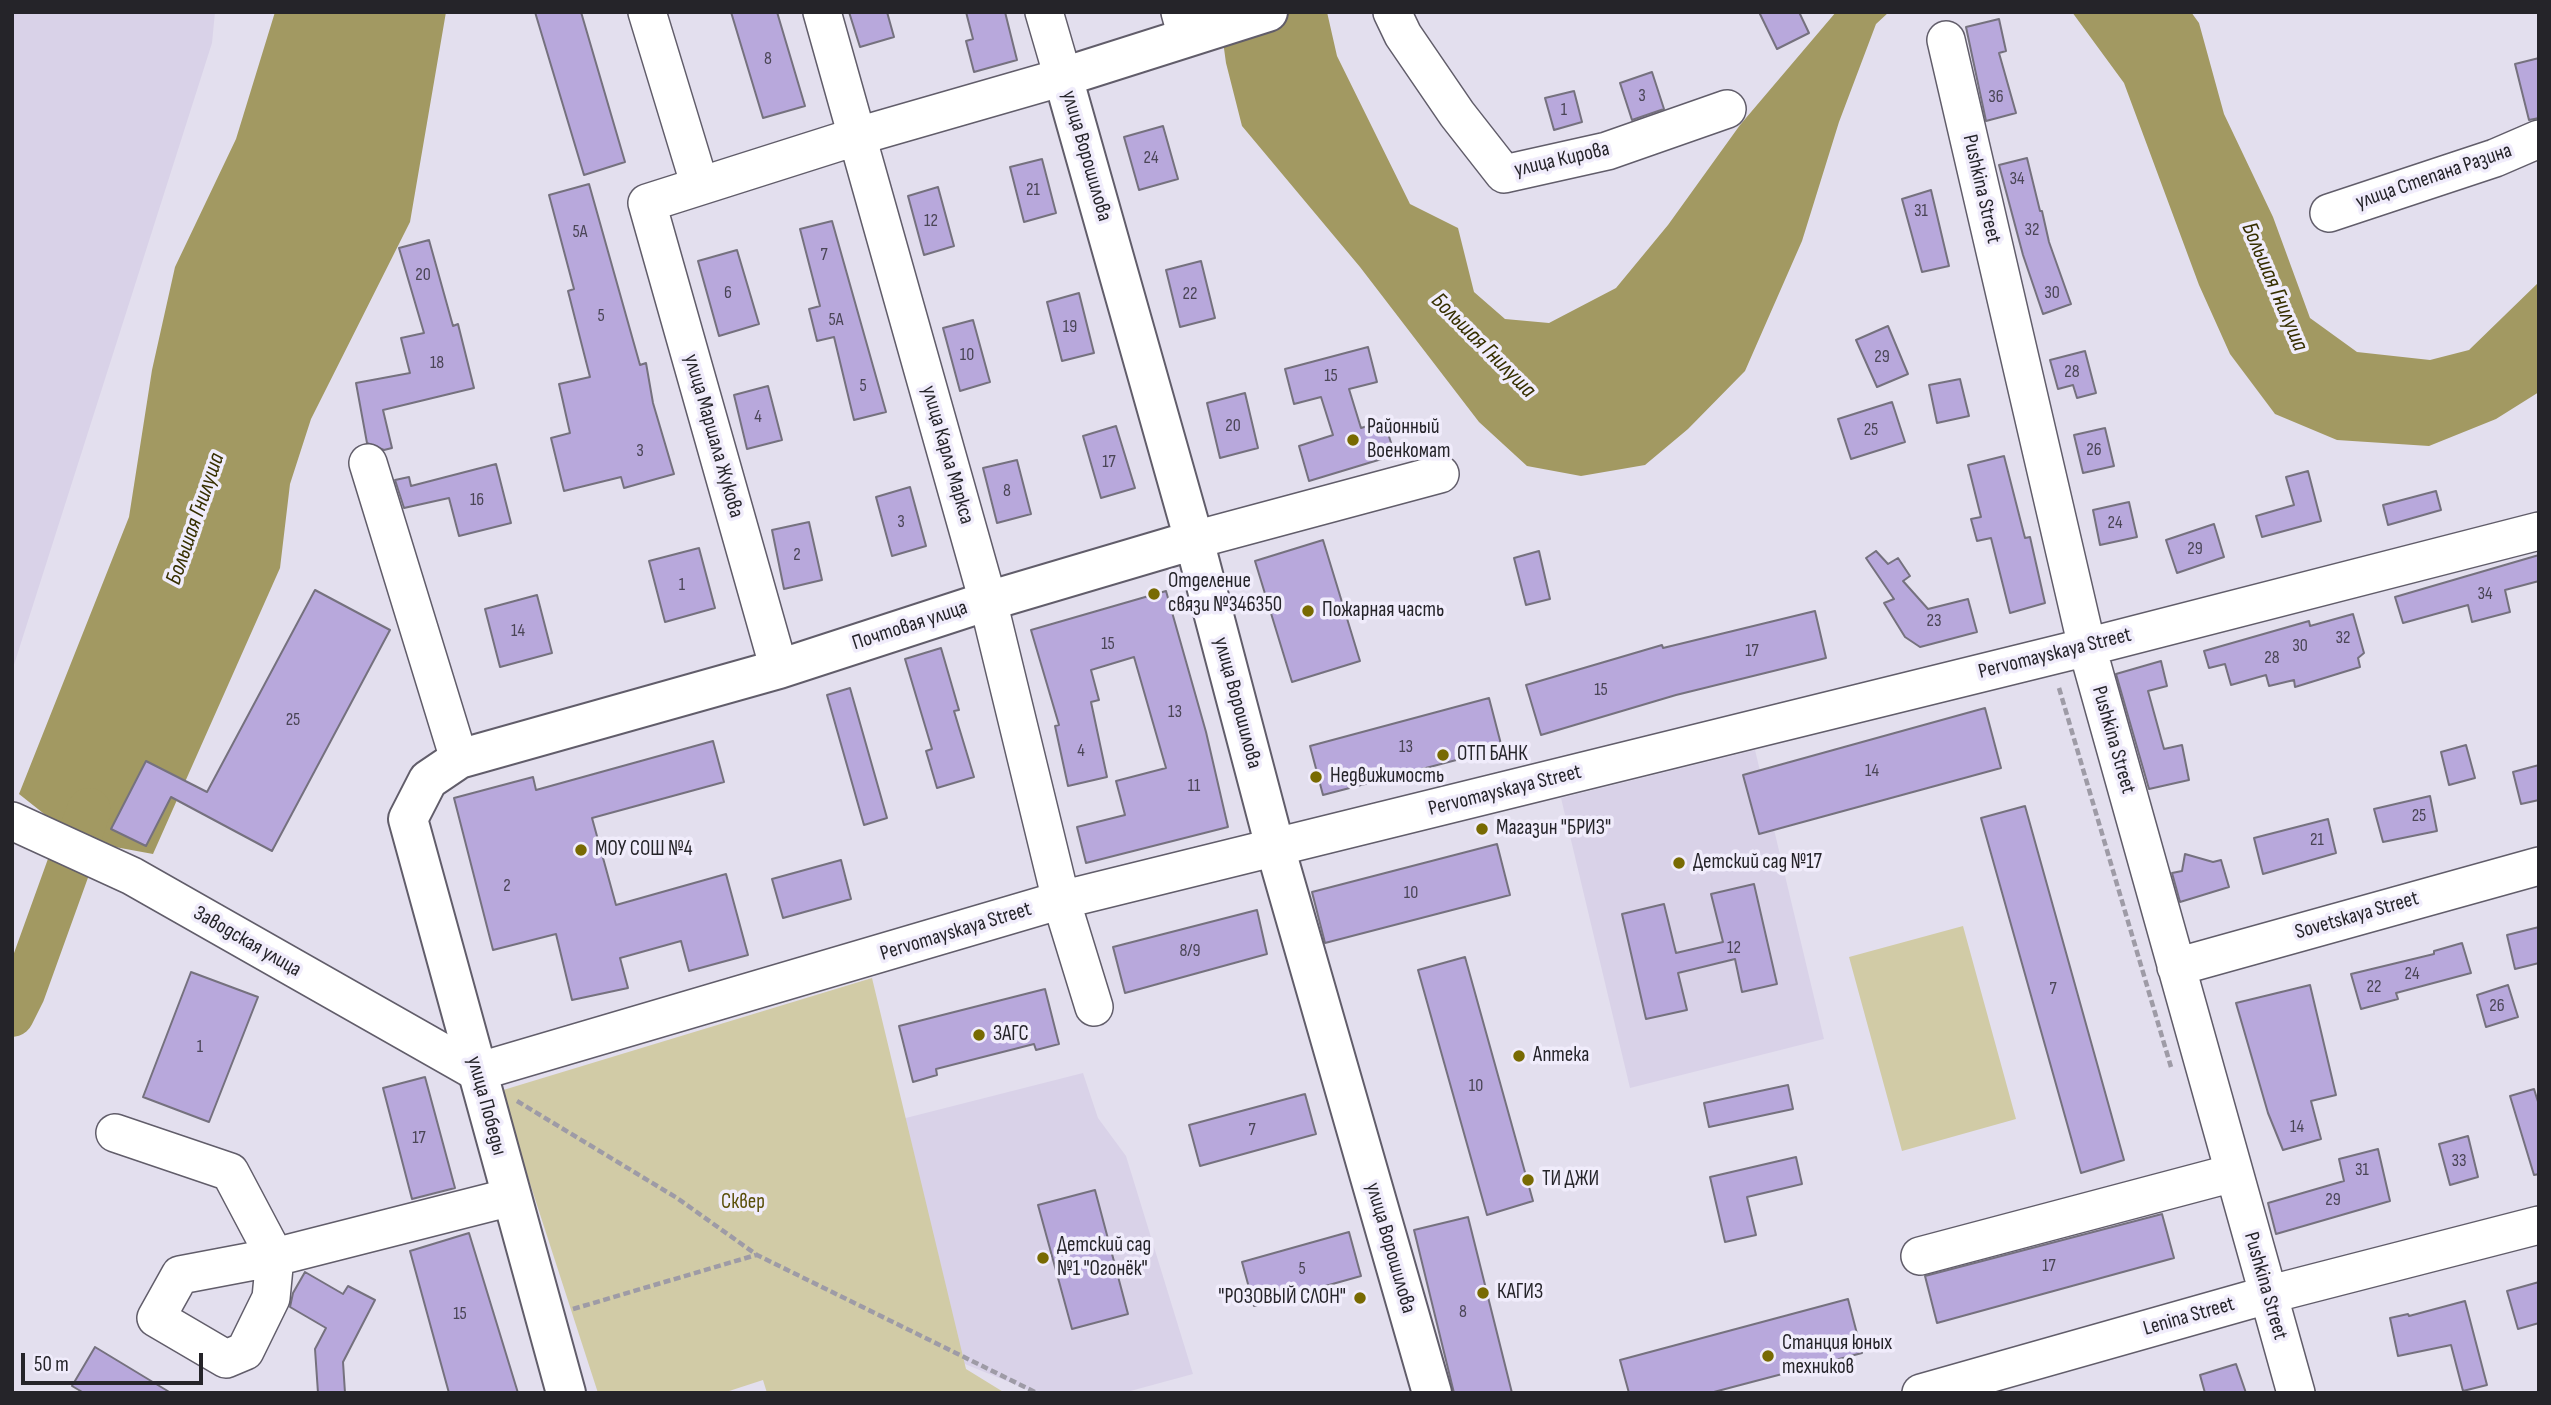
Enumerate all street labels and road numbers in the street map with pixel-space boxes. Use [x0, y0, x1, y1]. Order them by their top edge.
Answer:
street label: улица Ворошилова [1055, 88, 1117, 224]
street label: Pushkina Street [1956, 132, 2006, 246]
street label: улица Кирова [1512, 137, 1612, 183]
street label: улица Степана Разина [2353, 138, 2515, 216]
street label: улица Маршала Жукова [678, 351, 748, 521]
street label: улица Карла Маркса [915, 383, 979, 527]
street label: Почтовая улица [849, 596, 971, 656]
street label: Pervomayskaya Street [1976, 623, 2134, 685]
street label: улица Ворошилова [1207, 635, 1267, 771]
street label: Pushkina Street [2086, 683, 2140, 797]
street label: Pervomayskaya Street [1426, 760, 1584, 822]
street label: Sovetskaya Street [2292, 886, 2422, 946]
street label: Pervomayskaya Street [877, 897, 1035, 967]
street label: Заводская улица [189, 901, 305, 983]
street label: улица Победы [461, 1054, 511, 1158]
street label: улица Ворошилова [1359, 1180, 1421, 1316]
street label: Pushkina Street [2238, 1229, 2292, 1343]
street label: Lenina Street [2141, 1292, 2237, 1342]

